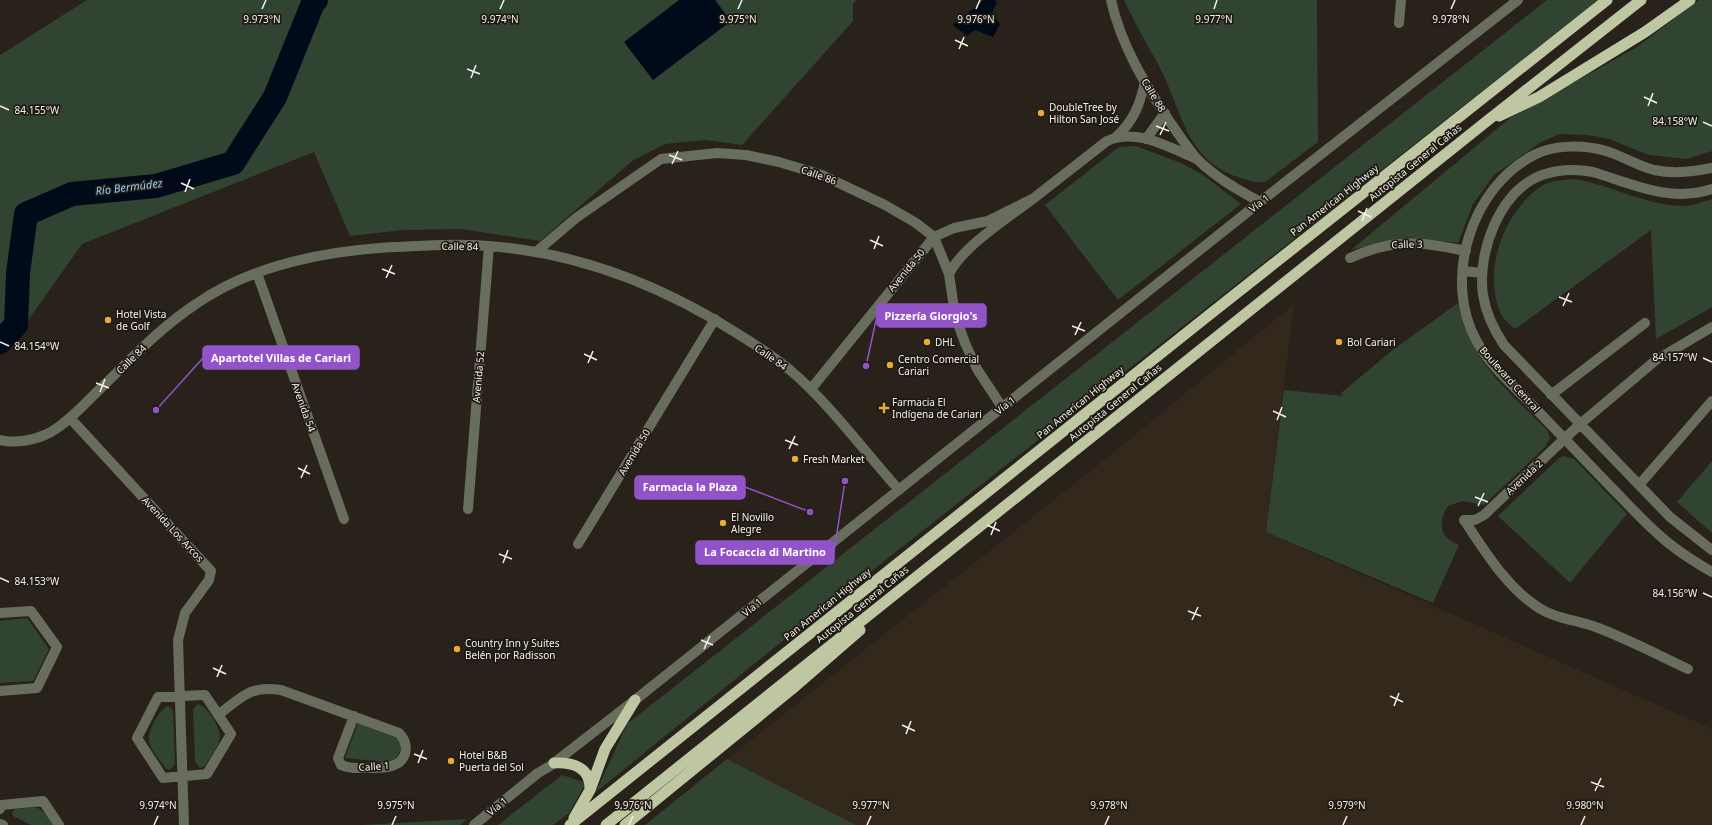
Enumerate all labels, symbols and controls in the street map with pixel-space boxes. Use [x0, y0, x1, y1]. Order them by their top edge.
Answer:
text: 9.973°N [243, 12, 281, 26]
text: 9.974°N [481, 12, 519, 26]
text: 9.975°N [719, 12, 757, 26]
text: 9.976°N [957, 12, 995, 26]
text: 9.977°N [1195, 12, 1233, 26]
text: 9.978°N [1432, 12, 1470, 26]
street label: Calle 88 [1139, 76, 1170, 115]
place label: DoubleTree by Hilton San José [1049, 100, 1119, 126]
text: 84.155°W [15, 103, 60, 117]
marker: DoubleTree by Hilton San José [1036, 108, 1046, 118]
text: 84.158°W [1653, 114, 1698, 128]
street label: Autopista General Cañas [1366, 120, 1464, 204]
street label: Pan American Highway [1287, 161, 1382, 239]
street label: Calle 86 [799, 162, 839, 188]
water label: Río Bermúdez [95, 175, 163, 198]
street label: Vía 1 [1246, 191, 1272, 215]
street label: Calle 3 [1391, 236, 1423, 252]
street label: Calle 84 [441, 239, 479, 253]
street label: Avenida 50 [884, 245, 928, 294]
callout: Pizzería Giorgio's [877, 304, 986, 327]
place label: Hotel Vista de Golf [116, 307, 166, 333]
text: Pizzería Giorgio's [884, 308, 978, 323]
marker: Hotel Vista de Golf [103, 315, 113, 325]
place label: DHL [935, 335, 955, 349]
place label: Bol Cariari [1347, 335, 1396, 349]
marker: DHL [922, 337, 932, 347]
marker: Bol Cariari [1334, 337, 1344, 347]
text: 84.154°W [15, 339, 60, 353]
street label: Calle 84 [113, 341, 149, 377]
street label: Calle 84 [752, 341, 790, 373]
street label: Boulevard Central [1477, 343, 1543, 415]
callout: Apartotel Villas de Cariari [203, 346, 359, 369]
text: Apartotel Villas de Cariari [211, 350, 351, 365]
street label: Avenida 52 [469, 350, 487, 403]
text: 84.157°W [1653, 350, 1698, 364]
place label: Centro Comercial Cariari [898, 352, 979, 378]
marker: Centro Comercial Cariari [885, 360, 895, 370]
street label: Autopista General Cañas [1066, 360, 1164, 444]
street label: Pan American Highway [1033, 362, 1127, 442]
street label: Avenida 54 [289, 380, 320, 434]
street label: Vía 1 [992, 393, 1018, 417]
place label: Farmacia El Indígena de Cariari [892, 395, 982, 421]
marker: Farmacia El Indígena de Cariari [879, 403, 889, 413]
street label: Avenida 50 [615, 426, 653, 478]
place label: Fresh Market [803, 452, 865, 466]
marker: Fresh Market [790, 454, 800, 464]
street label: Avenida 2 [1502, 456, 1546, 498]
callout: Farmacia la Plaza [635, 476, 745, 499]
text: Farmacia la Plaza [643, 479, 737, 494]
street label: Avenida Los Arcos [139, 493, 207, 565]
place label: El Novillo Alegre [731, 510, 774, 536]
marker: El Novillo Alegre [718, 518, 728, 528]
callout: La Focaccia di Martino [696, 541, 834, 564]
text: La Focaccia di Martino [704, 544, 826, 559]
street label: Autopista General Cañas [813, 562, 911, 646]
street label: Pan American Highway [780, 564, 874, 644]
text: 84.153°W [15, 574, 60, 588]
text: 84.156°W [1653, 586, 1698, 600]
street label: Vía 1 [739, 594, 765, 620]
place label: Country Inn y Suites Belén por Radisson [465, 636, 560, 662]
marker: Country Inn y Suites Belén por Radisson [452, 644, 462, 654]
place label: Hotel B&B Puerta del Sol [459, 748, 524, 774]
marker: Hotel B&B Puerta del Sol [446, 756, 456, 766]
street label: Calle 1 [358, 758, 390, 774]
street label: Vía 1 [484, 793, 510, 819]
text: 9.974°N [139, 798, 177, 812]
text: 9.975°N [377, 798, 415, 812]
text: 9.976°N [614, 798, 652, 812]
text: 9.977°N [852, 798, 890, 812]
text: 9.978°N [1090, 798, 1128, 812]
text: 9.979°N [1328, 798, 1366, 812]
text: 9.980°N [1566, 798, 1604, 812]

